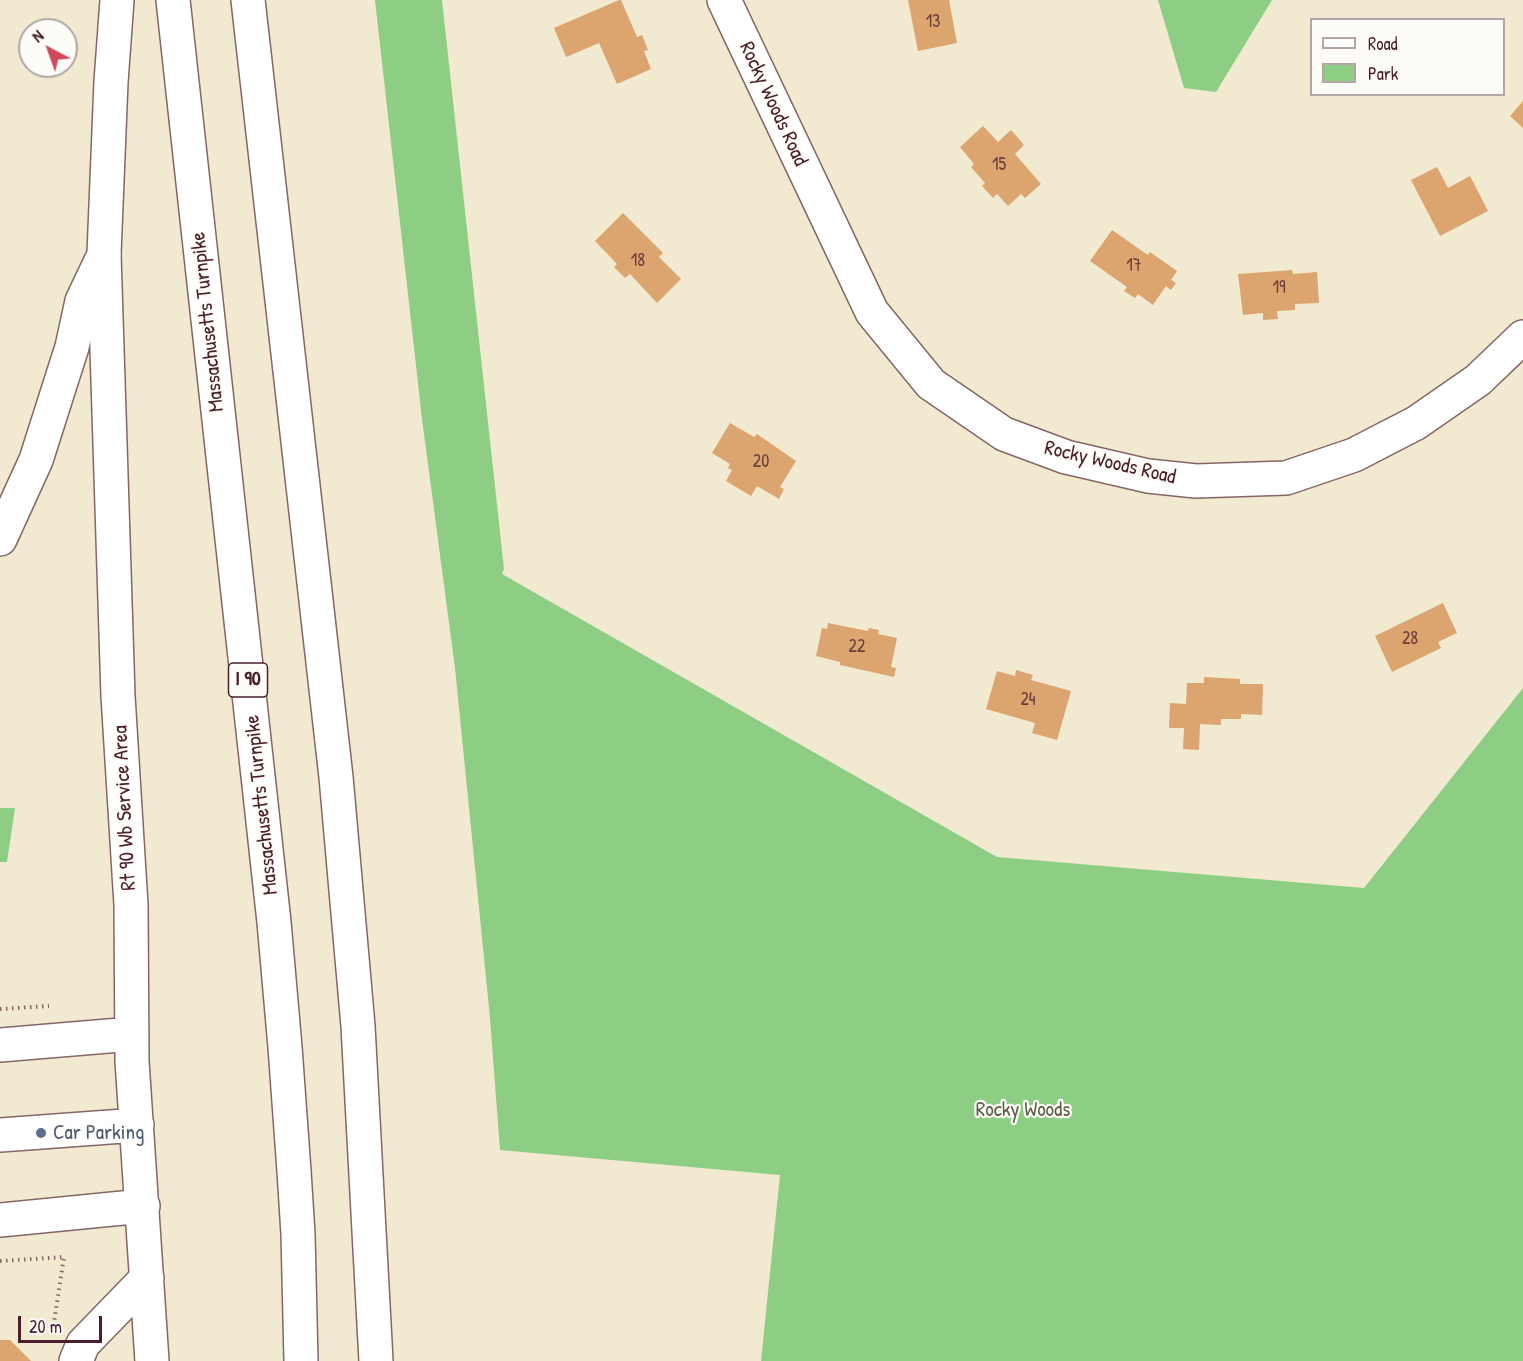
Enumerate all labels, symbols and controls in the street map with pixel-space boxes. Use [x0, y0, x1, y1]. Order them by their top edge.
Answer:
house number: 13 [926, 11, 940, 33]
north arrow [18, 18, 78, 78]
legend [1310, 18, 1505, 96]
text: N [27, 25, 48, 47]
text: Road [1368, 31, 1398, 56]
street label: Rocky Woods Road [733, 38, 813, 170]
text: Park [1368, 61, 1398, 86]
house number: 15 [992, 154, 1006, 176]
street label: Massachusetts Turnpike [186, 231, 230, 413]
house number: 18 [631, 250, 645, 272]
house number: 17 [1126, 255, 1142, 277]
house number: 19 [1272, 277, 1286, 299]
street label: Rocky Woods Road [1042, 436, 1178, 490]
house number: 20 [753, 451, 769, 473]
house number: 28 [1402, 628, 1418, 650]
house number: 22 [849, 636, 865, 658]
road number: I 90 [228, 663, 268, 697]
house number: 24 [1020, 689, 1036, 711]
street label: Massachusetts Turnpike [240, 714, 284, 896]
street label: Rt 90 Wb Service Area [108, 725, 142, 891]
park label: Rocky Woods [976, 1097, 1070, 1123]
place label: Car Parking [53, 1120, 144, 1146]
marker: Car Parking [34, 1126, 48, 1140]
scale bar [21, 1304, 105, 1342]
text: 20 m [29, 1314, 62, 1339]

